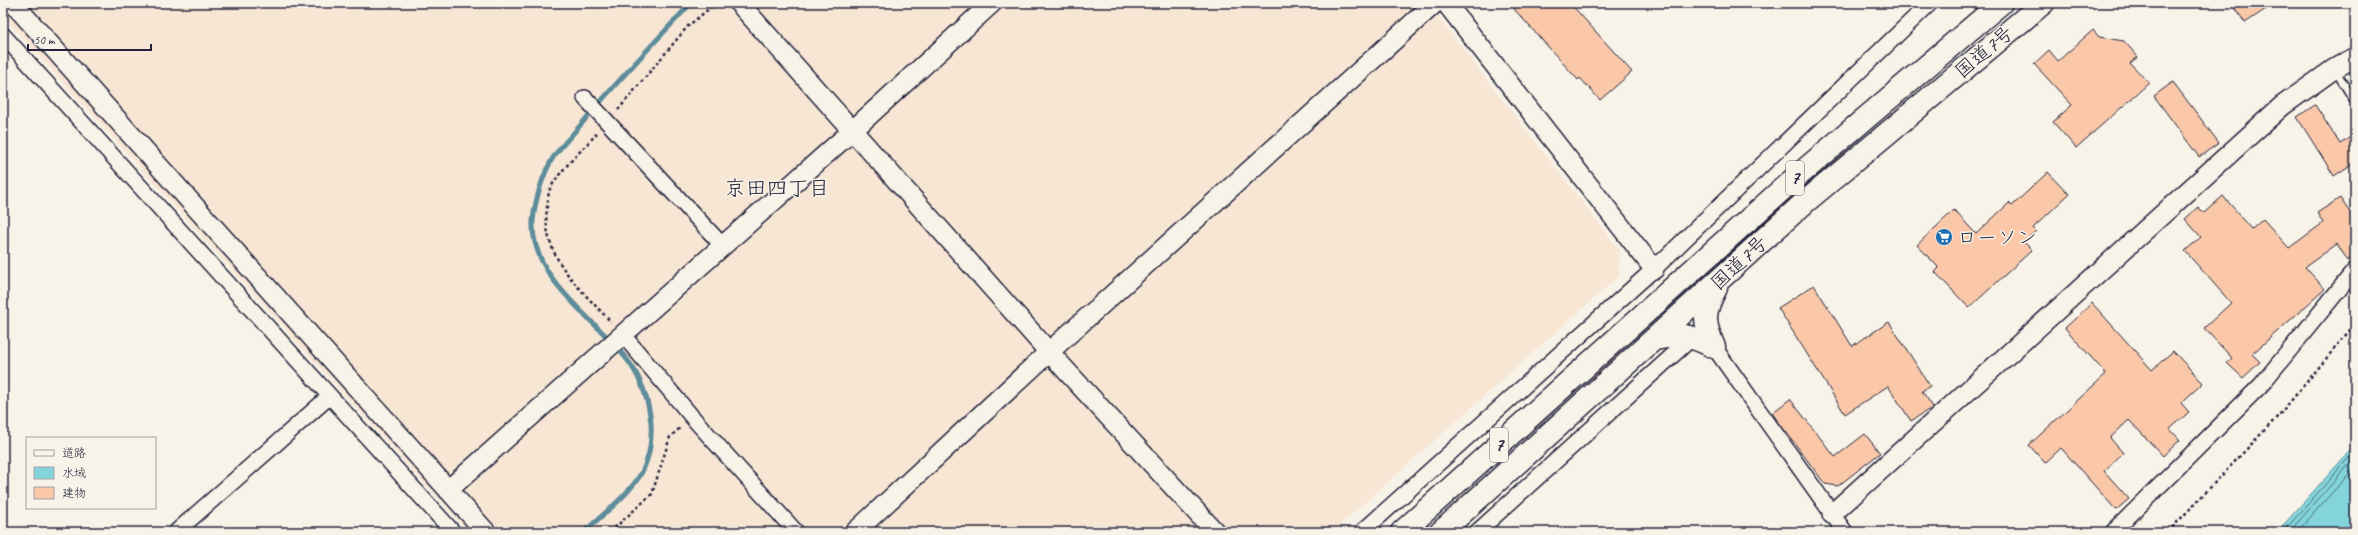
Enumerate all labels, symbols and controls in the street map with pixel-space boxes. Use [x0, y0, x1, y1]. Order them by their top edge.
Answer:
street label: 国道7号 [1950, 20, 2018, 84]
scale bar [28, 26, 151, 52]
text: 50 m [34, 32, 56, 48]
road number: 7 [1786, 161, 1804, 195]
district label: 京田四丁目 [725, 175, 830, 201]
place label: ローソン [1957, 225, 2037, 250]
supermarket icon: ローソン [1934, 227, 1954, 247]
street label: 国道7号 [1705, 230, 1773, 296]
road number: 7 [1490, 428, 1508, 462]
legend [26, 437, 156, 509]
text: 道路 [62, 445, 86, 461]
text: 水域 [62, 465, 86, 481]
text: 建物 [62, 485, 86, 501]

